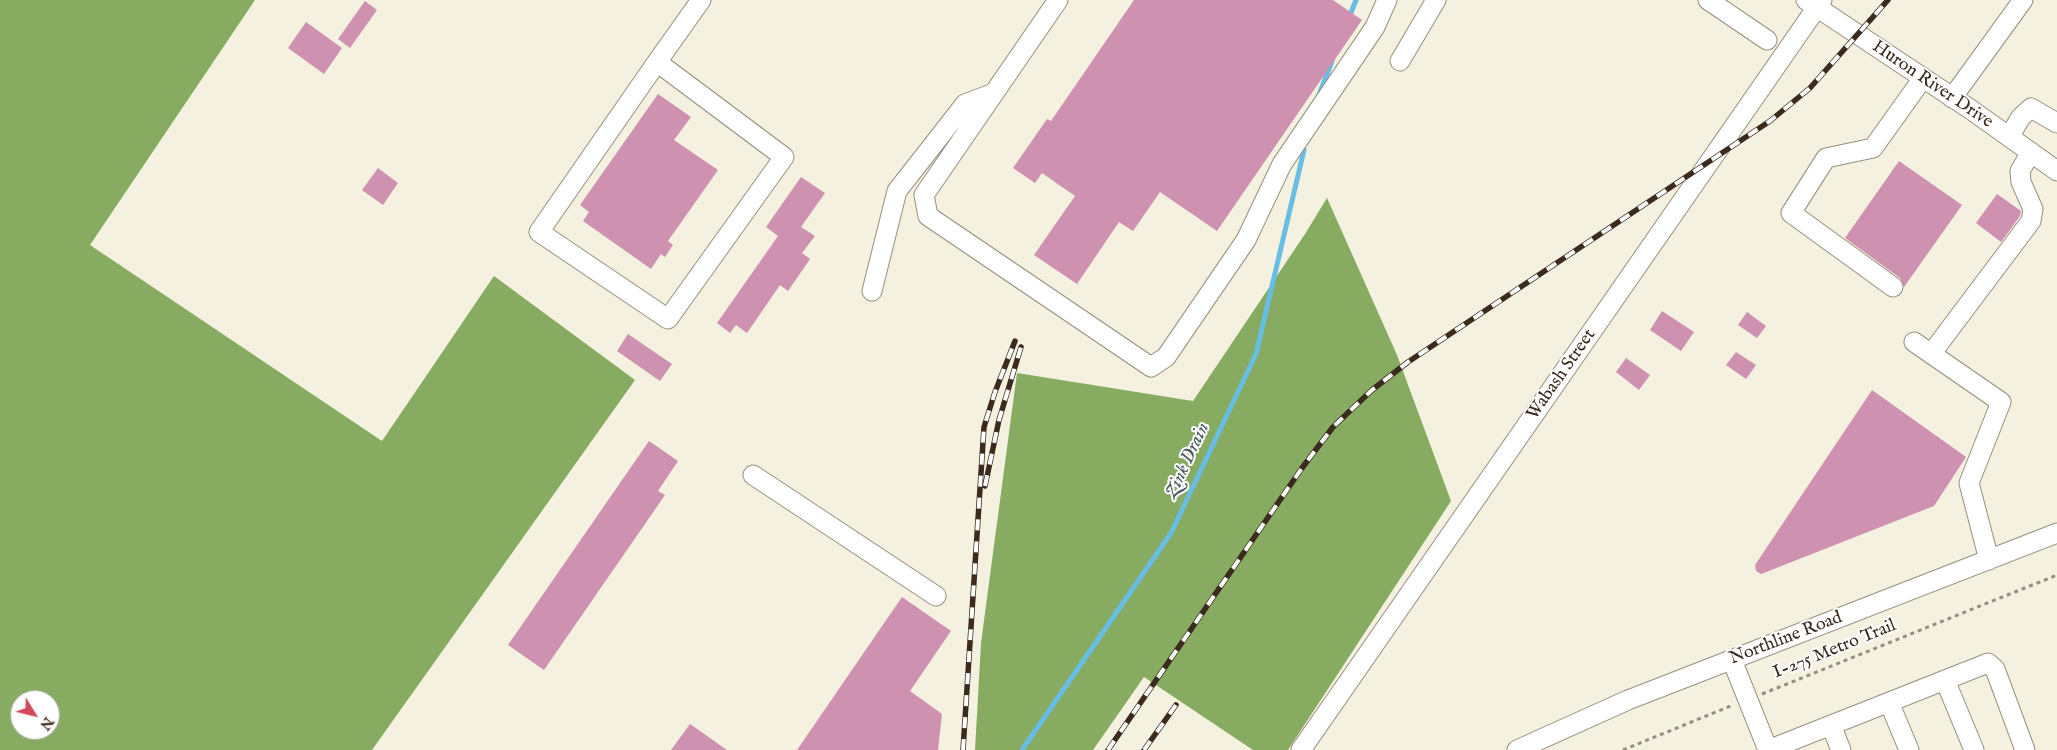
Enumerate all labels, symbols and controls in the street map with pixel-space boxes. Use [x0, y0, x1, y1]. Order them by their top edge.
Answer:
street label: Huron River Drive [1867, 37, 1997, 133]
street label: Wabash Street [1523, 325, 1601, 425]
water label: Zink Drain [1161, 419, 1215, 503]
street label: Northline Road [1726, 608, 1846, 670]
street label: I-275 Metro Trail [1770, 616, 1900, 684]
north arrow [10, 690, 60, 740]
text: N [35, 713, 57, 733]

